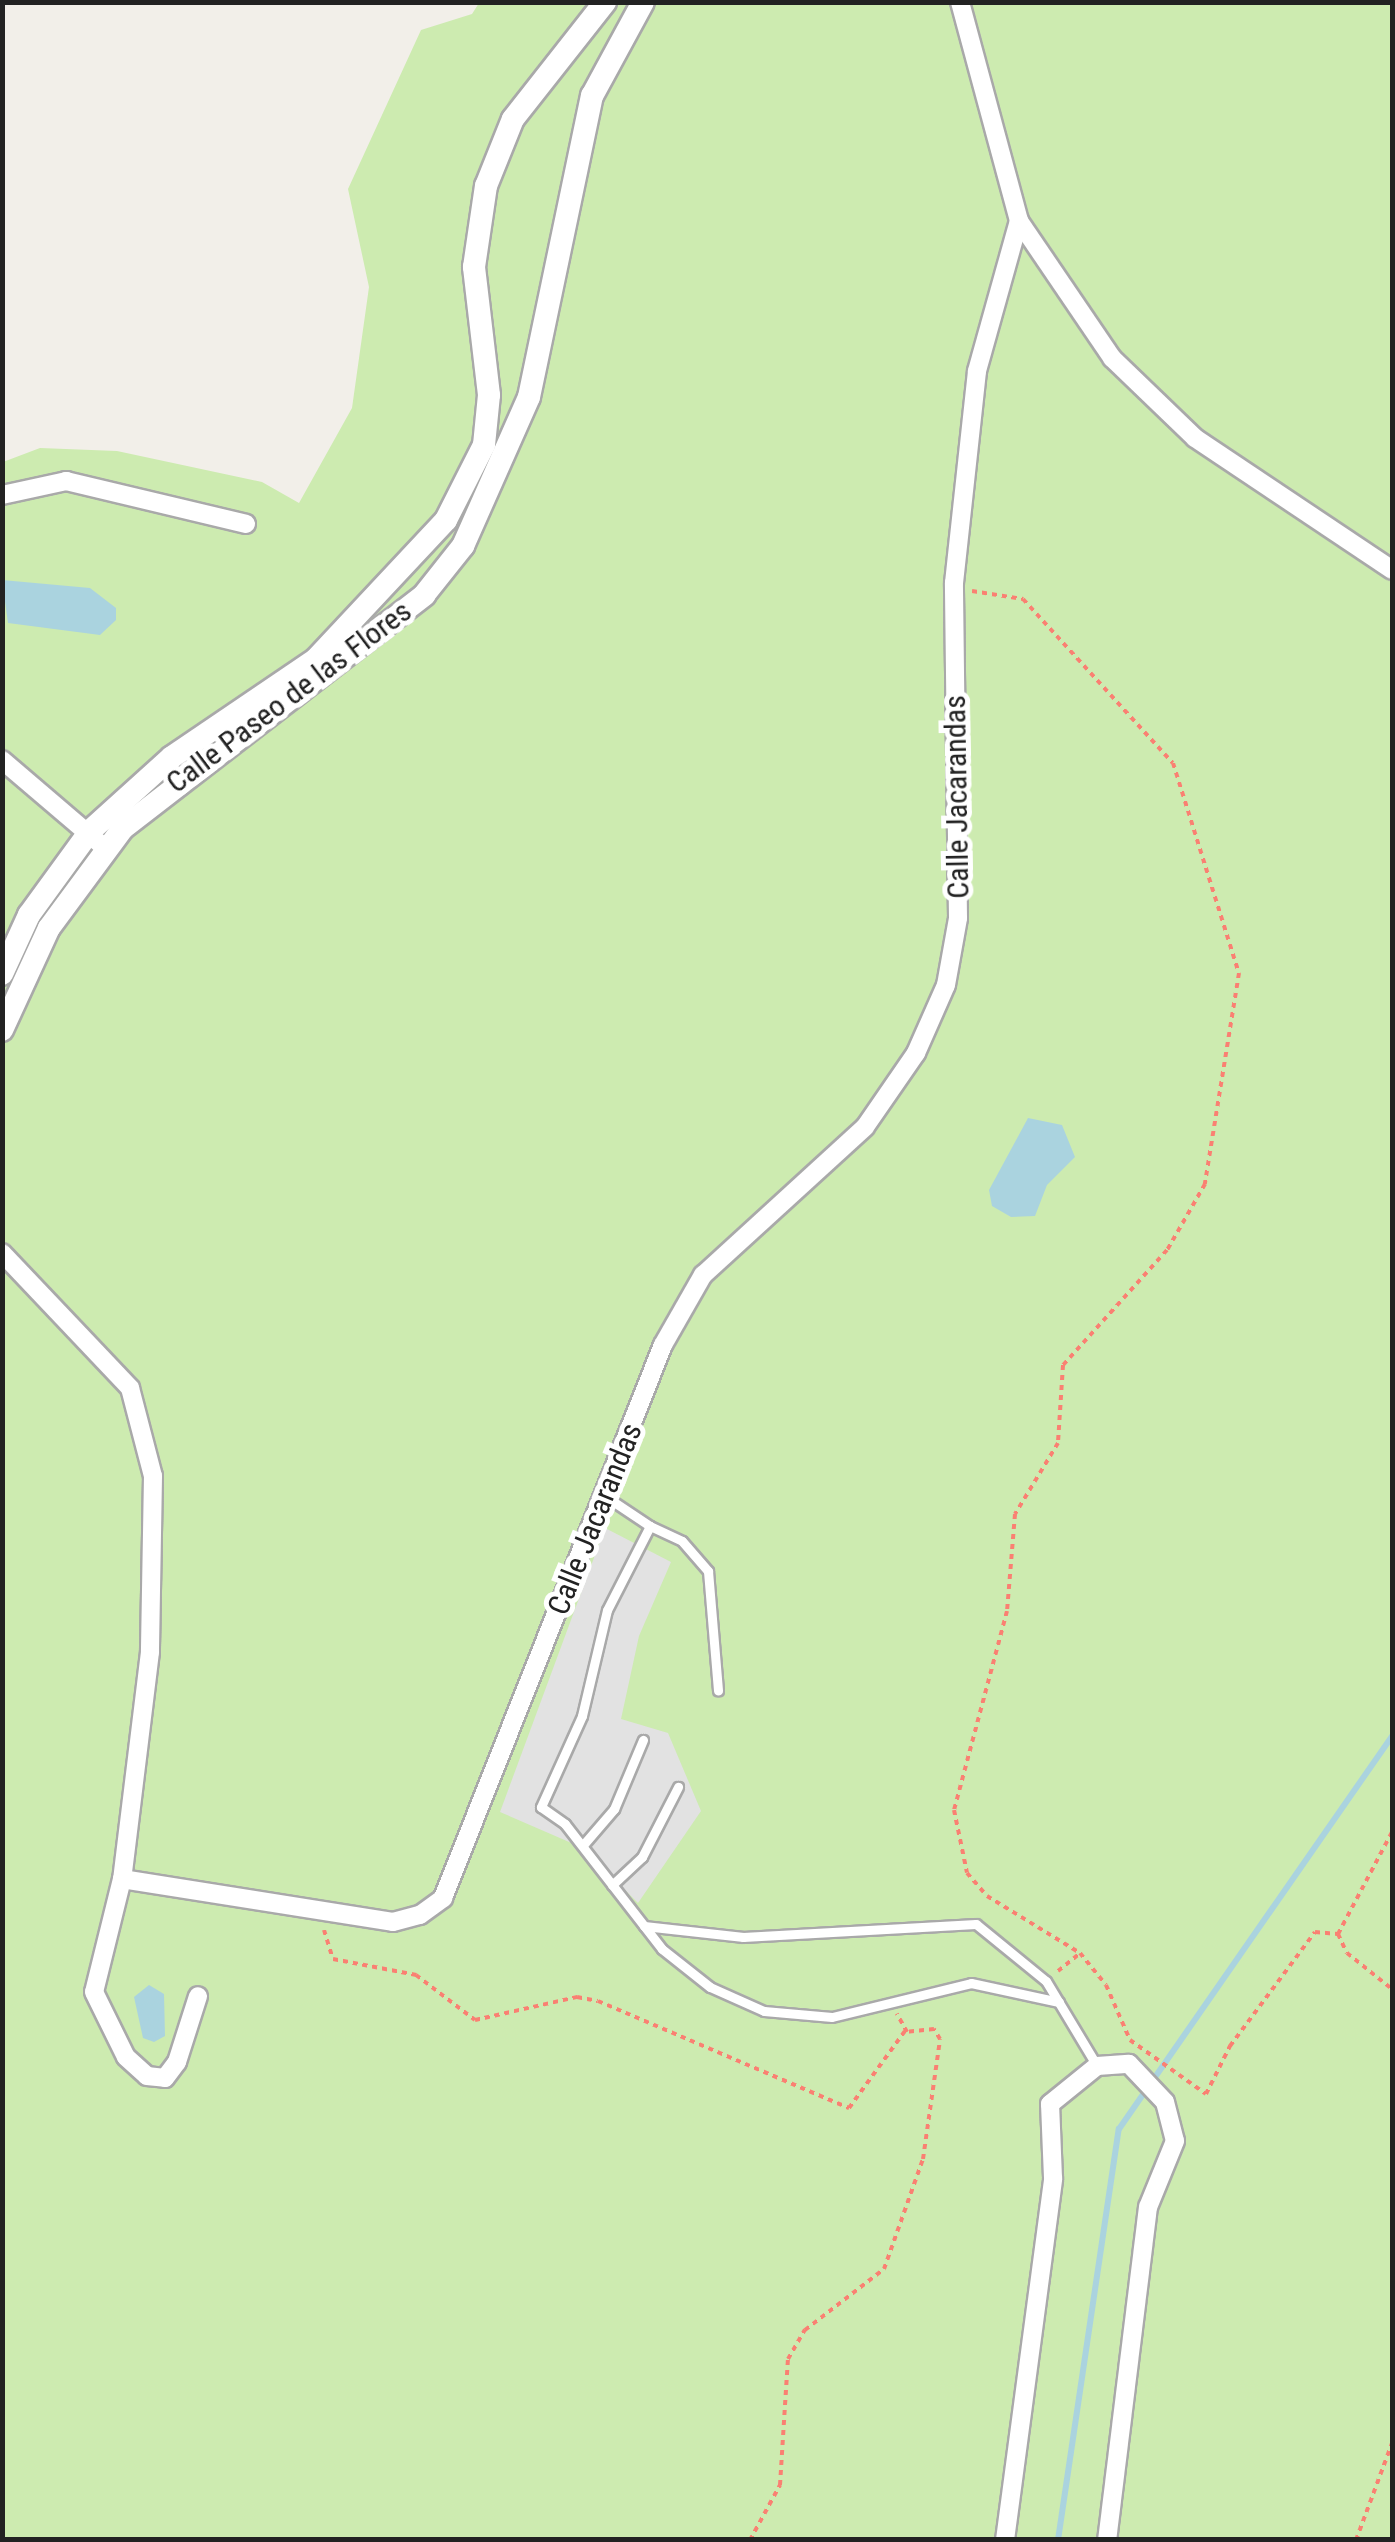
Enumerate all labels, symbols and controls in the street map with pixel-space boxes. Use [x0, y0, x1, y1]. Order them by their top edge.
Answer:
street label: Calle Paseo de las Flores [159, 593, 419, 801]
street label: Calle Jacarandas [937, 695, 977, 899]
street label: Calle Jacarandas [540, 1418, 650, 1620]

